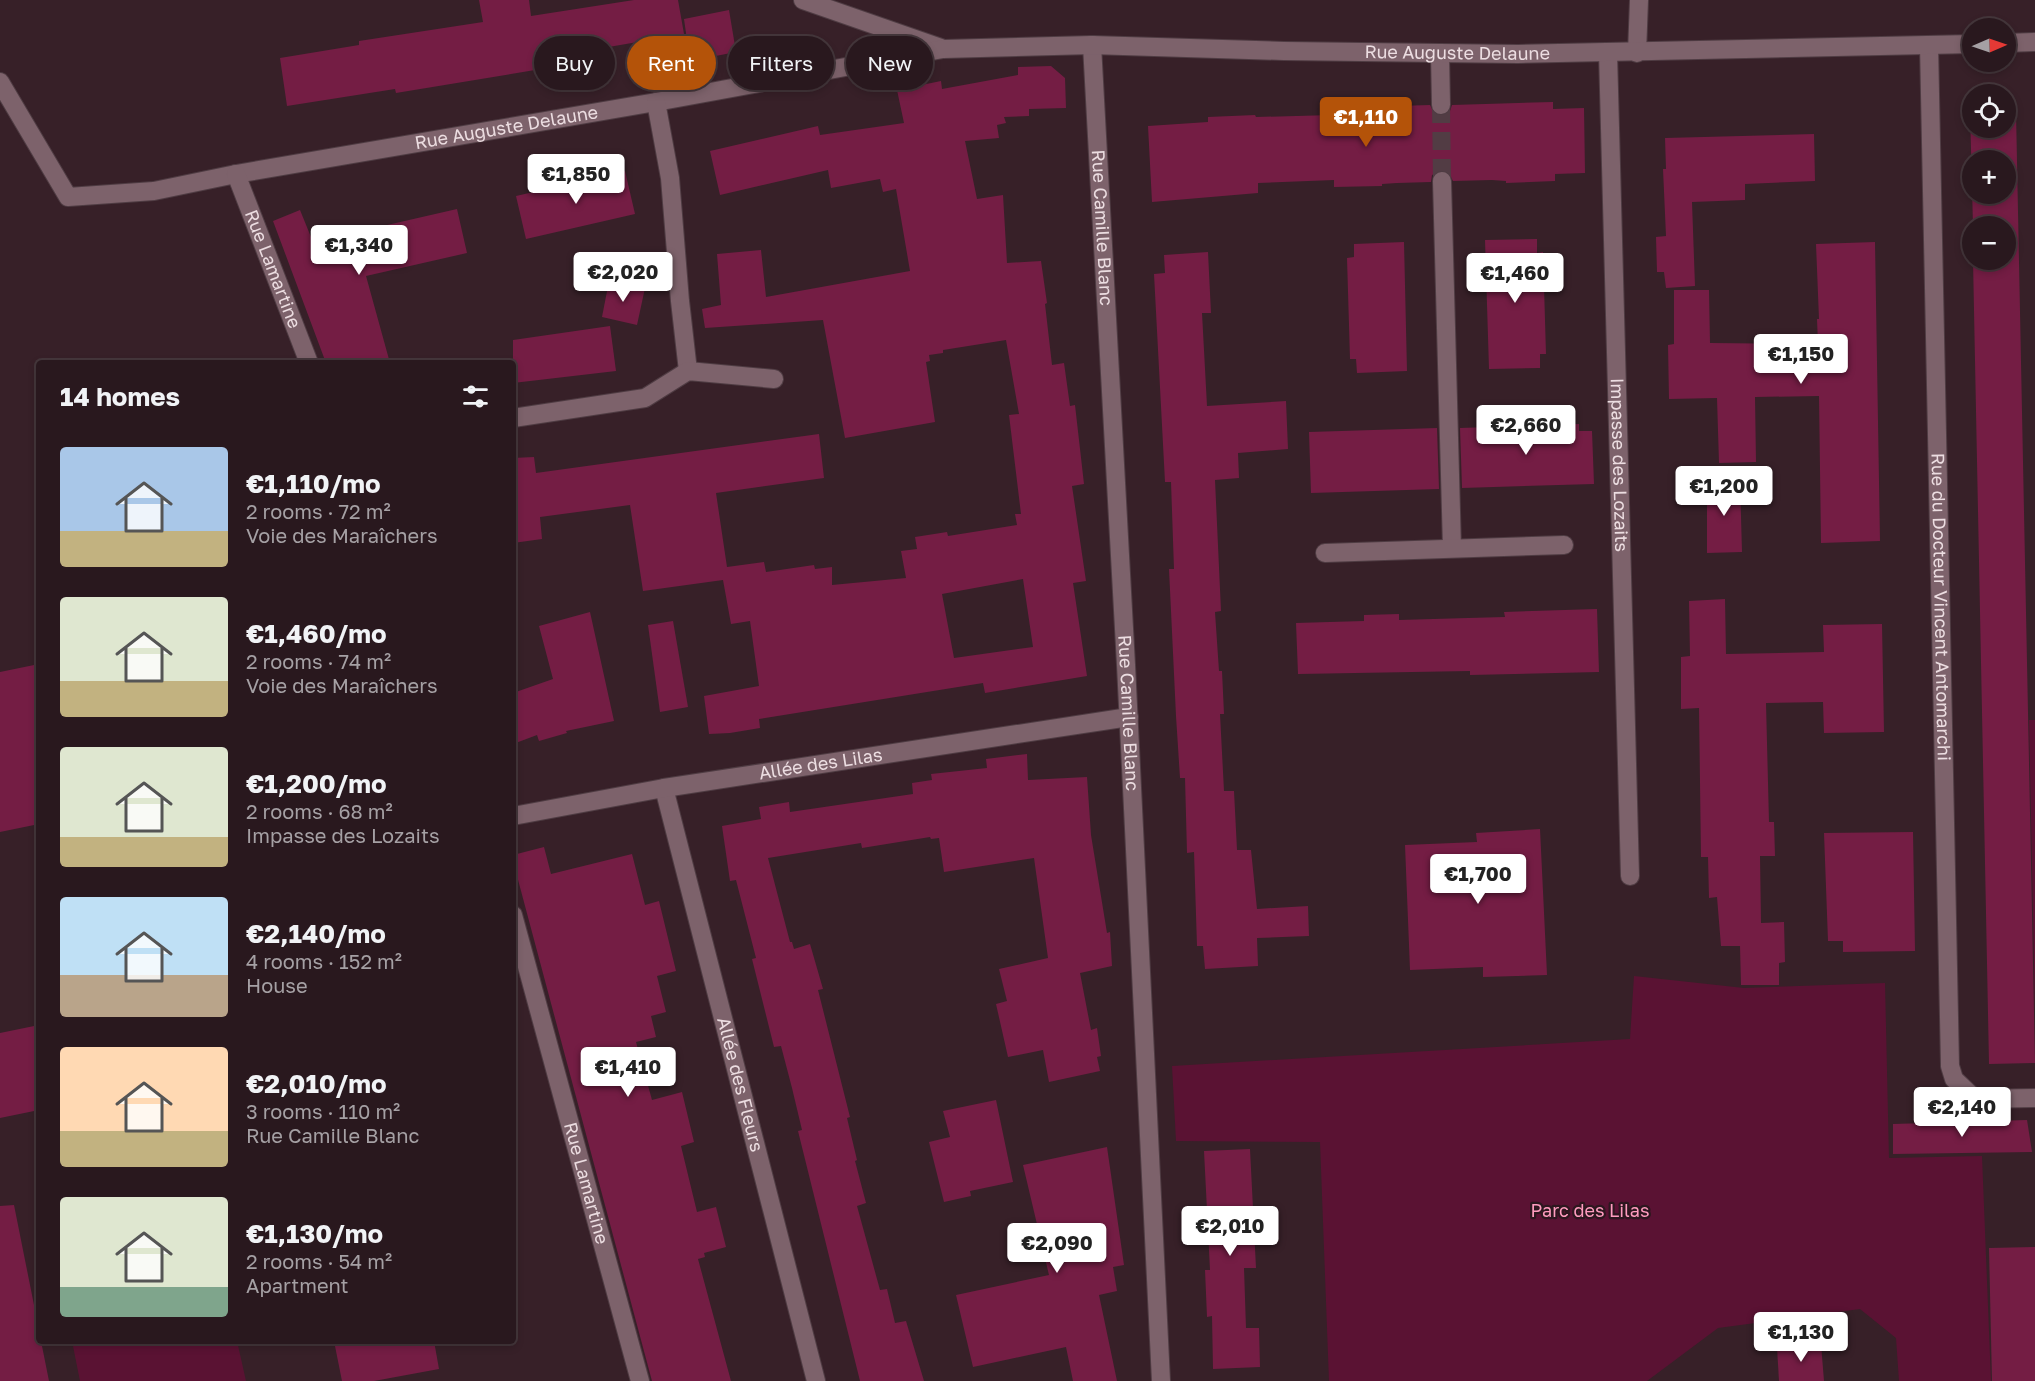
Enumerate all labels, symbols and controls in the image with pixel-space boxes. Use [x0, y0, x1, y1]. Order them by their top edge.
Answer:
north arrow [1962, 18, 2016, 72]
map controls [1962, 18, 2016, 270]
chip: Buy [534, 36, 615, 90]
chip: Rent [627, 36, 716, 90]
chip: Filters [728, 36, 834, 90]
chip: New [846, 36, 933, 90]
street label: Rue Auguste Delaune [1364, 40, 1550, 64]
button: locate [1962, 84, 2016, 138]
pin: €1,110 [1317, 97, 1415, 148]
street label: Rue Auguste Delaune [413, 100, 600, 153]
text: €1,110 [1334, 104, 1398, 128]
street label: Rue Camille Blanc [1088, 149, 1118, 306]
button: + [1962, 150, 2016, 204]
pin: €1,850 [527, 154, 625, 205]
text: €1,850 [542, 161, 610, 185]
street label: Rue Lamartine [241, 206, 307, 331]
button: − [1962, 216, 2016, 270]
pin: €1,340 [310, 225, 408, 276]
text: €1,340 [325, 232, 393, 256]
pin: €2,020 [574, 252, 672, 303]
pin: €1,460 [1466, 253, 1564, 304]
text: €2,020 [588, 259, 658, 283]
text: €1,460 [1481, 260, 1550, 284]
pin: €1,150 [1752, 334, 1850, 385]
text: €1,150 [1768, 341, 1834, 365]
street label: Impasse des Lozaits [1607, 377, 1633, 552]
icon: filters [459, 380, 492, 413]
text: 14 homes [60, 381, 180, 412]
pin: €2,660 [1477, 405, 1575, 456]
text: €2,660 [1490, 412, 1562, 436]
street label: Rue du Docteur Vincent Antomarchi [1927, 453, 1956, 761]
pin: €1,200 [1675, 466, 1773, 517]
text: €1,110/mo [246, 468, 381, 499]
icon: home [108, 471, 180, 543]
text: €1,200 [1690, 473, 1759, 497]
text: 2 rooms · 72 m² [246, 499, 391, 523]
text: Voie des Maraîchers [246, 523, 438, 547]
text: €1,460/mo [246, 618, 387, 649]
icon: home [108, 621, 180, 693]
street label: Rue Camille Blanc [1114, 634, 1144, 792]
text: 2 rooms · 74 m² [246, 649, 391, 673]
text: Voie des Maraîchers [246, 673, 438, 697]
street label: Allée des Lilas [757, 743, 884, 783]
text: €1,200/mo [246, 768, 387, 799]
icon: home [108, 771, 180, 843]
text: 2 rooms · 68 m² [246, 799, 393, 823]
text: Impasse des Lozaits [246, 823, 440, 847]
pin: €1,700 [1429, 854, 1527, 905]
text: €1,700 [1444, 861, 1512, 885]
text: €2,140/mo [246, 918, 386, 949]
icon: home [108, 921, 180, 993]
text: 4 rooms · 152 m² [246, 949, 402, 973]
text: House [246, 973, 308, 997]
street label: Allée des Fleurs [713, 1014, 769, 1154]
pin: €1,410 [579, 1047, 677, 1098]
text: €1,410 [595, 1054, 661, 1078]
text: €2,010/mo [246, 1068, 387, 1099]
icon: home [108, 1071, 180, 1143]
pin: €2,140 [1913, 1087, 2011, 1138]
text: €2,140 [1928, 1094, 1996, 1118]
text: 3 rooms · 110 m² [246, 1099, 400, 1123]
street label: Rue Lamartine [560, 1120, 614, 1246]
text: Rue Camille Blanc [246, 1123, 419, 1147]
park label: Parc des Lilas [1530, 1199, 1650, 1221]
pin: €2,010 [1181, 1206, 1279, 1257]
text: €2,010 [1196, 1213, 1265, 1237]
text: €1,130/mo [246, 1218, 383, 1249]
icon: home [108, 1221, 180, 1293]
pin: €2,090 [1008, 1223, 1106, 1274]
text: €2,090 [1021, 1230, 1093, 1254]
text: 2 rooms · 54 m² [246, 1249, 392, 1273]
text: Apartment [246, 1273, 349, 1297]
pin: €1,130 [1752, 1312, 1850, 1363]
text: €1,130 [1768, 1319, 1834, 1343]

